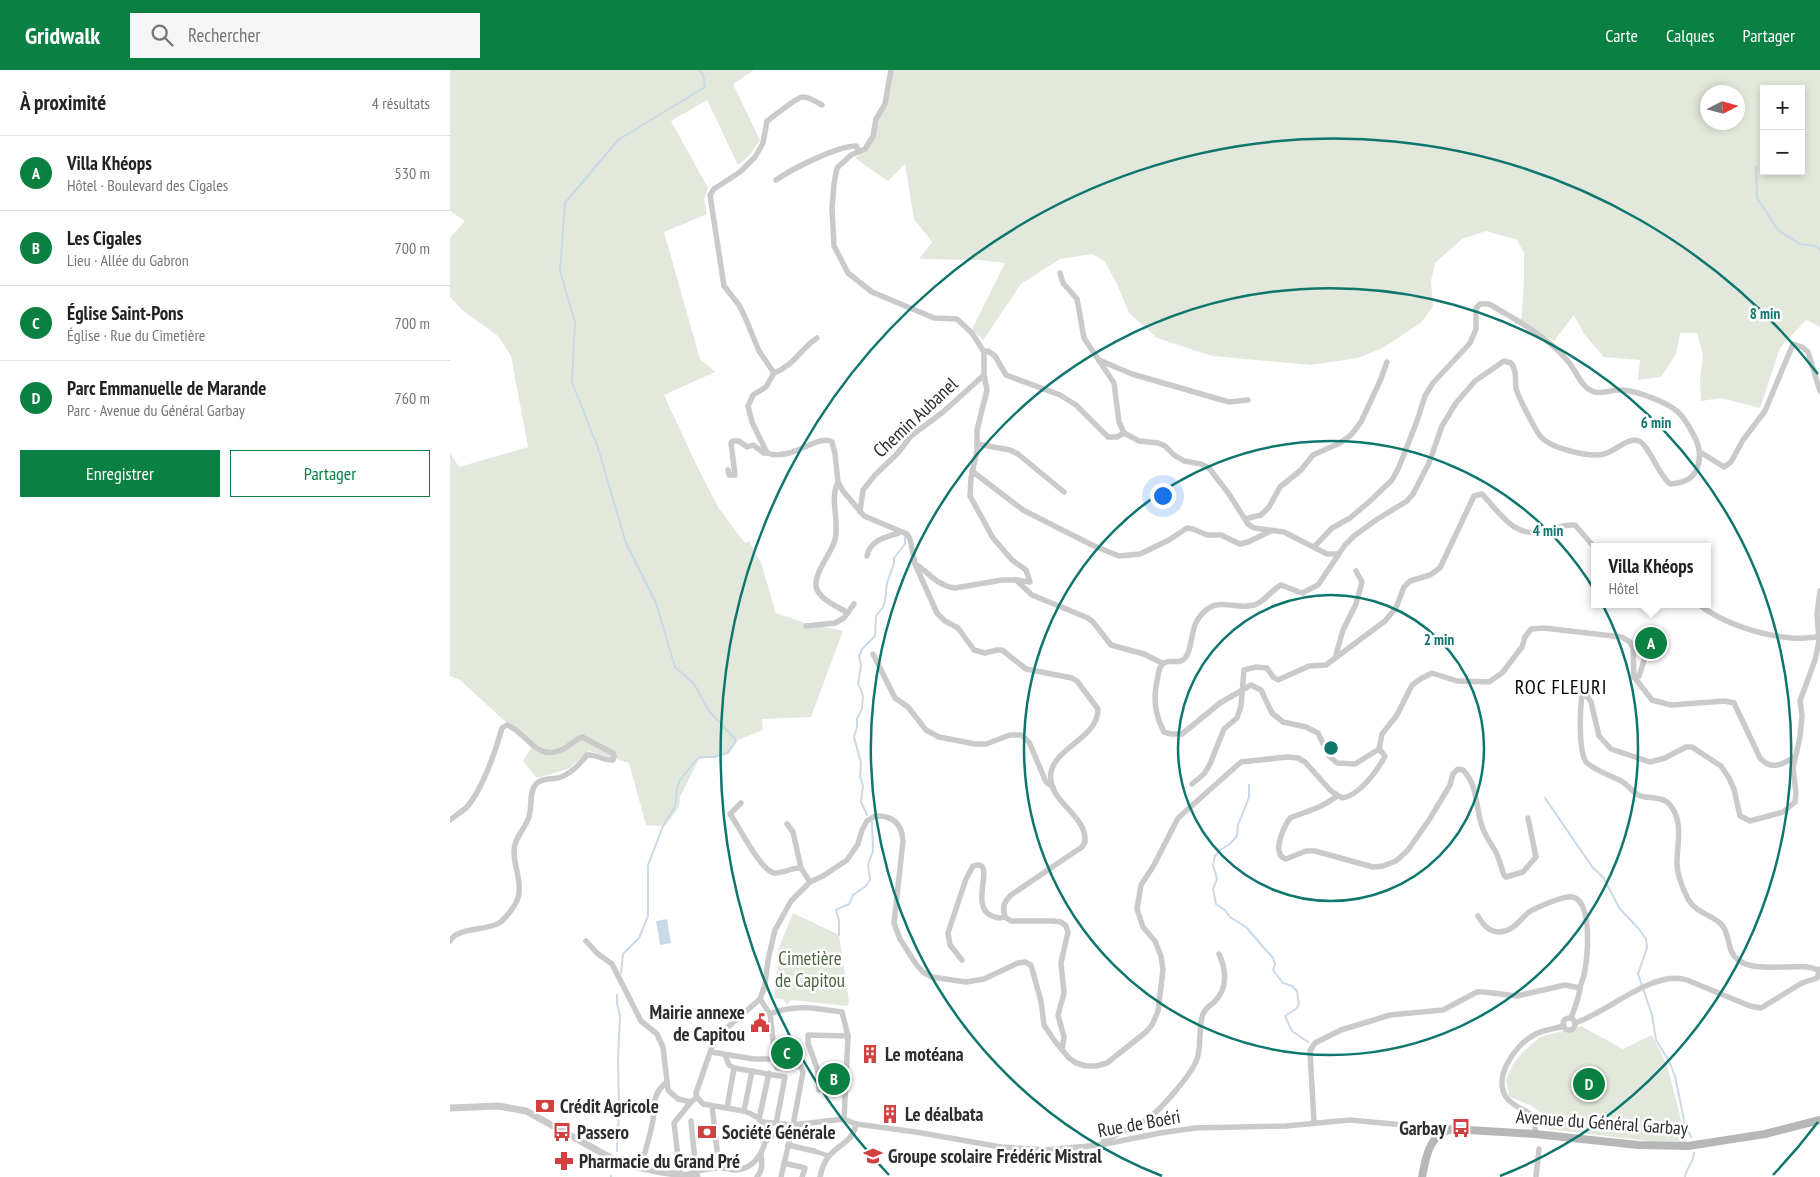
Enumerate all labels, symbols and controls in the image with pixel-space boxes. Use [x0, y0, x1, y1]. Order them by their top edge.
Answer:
search box [130, 13, 480, 58]
text: Gridwalk [25, 20, 100, 51]
icon: search [148, 21, 176, 49]
text: Rechercher [188, 23, 261, 47]
text: Carte [1605, 24, 1638, 47]
text: Calques [1666, 24, 1715, 47]
text: Partager [1743, 24, 1795, 47]
north arrow [1700, 85, 1745, 130]
map controls [1760, 85, 1805, 175]
button: + [1760, 85, 1805, 130]
text: À proximité [20, 89, 106, 116]
text: 4 résultats [372, 93, 430, 113]
button: − [1760, 130, 1805, 175]
text: Villa Khéops [67, 151, 152, 175]
text: A [32, 163, 40, 183]
text: 530 m [395, 163, 430, 183]
text: Hôtel · Boulevard des Cigales [67, 175, 228, 195]
text: Les Cigales [67, 226, 142, 250]
text: B [32, 238, 40, 258]
text: 700 m [395, 238, 430, 258]
text: Lieu · Allée du Gabron [67, 250, 189, 270]
text: Église Saint-Pons [67, 301, 183, 325]
text: 8 min [1750, 304, 1780, 323]
text: C [32, 313, 40, 333]
text: 700 m [395, 313, 430, 333]
text: Église · Rue du Cimetière [67, 325, 205, 345]
street label: Chemin Aubanel [868, 371, 963, 462]
text: Parc Emmanuelle de Marande [67, 376, 266, 400]
text: D [32, 388, 40, 408]
text: 760 m [395, 388, 430, 408]
text: Parc · Avenue du Général Garbay [67, 400, 245, 420]
text: 6 min [1641, 413, 1671, 432]
button: Enregistrer [20, 450, 220, 497]
button: Partager [230, 450, 430, 497]
your location [1150, 483, 1176, 509]
text: 4 min [1533, 521, 1563, 540]
popup [1591, 543, 1711, 608]
text: Villa Khéops [1609, 554, 1693, 578]
text: Hôtel [1609, 578, 1639, 598]
pin: A [1635, 624, 1667, 662]
text: 2 min [1424, 630, 1454, 649]
district label: ROC FLEURI [1515, 674, 1607, 700]
centre of rings [1322, 739, 1340, 757]
park label: Cimetière de Capitou [775, 946, 845, 992]
place label: Mairie annexe de Capitou [650, 1000, 745, 1046]
public building icon: Mairie annexe de Capitou [749, 1012, 771, 1034]
pin: C [771, 1034, 803, 1072]
place label: Le motéana [885, 1042, 964, 1066]
building icon: Le motéana [859, 1043, 881, 1065]
pin: B [818, 1060, 850, 1098]
pin: D [1573, 1065, 1605, 1103]
place label: Crédit Agricole [560, 1094, 659, 1118]
bank icon: Crédit Agricole [534, 1095, 556, 1117]
place label: Le déalbata [905, 1102, 983, 1126]
building icon: Le déalbata [879, 1103, 901, 1125]
street label: Rue de Boéri [1096, 1104, 1182, 1142]
street label: Avenue du Général Garbay [1515, 1104, 1690, 1140]
place label: Garbay [1399, 1116, 1446, 1140]
bus stop icon: Garbay [1450, 1117, 1472, 1139]
place label: Passero [577, 1120, 629, 1144]
place label: Société Générale [722, 1120, 836, 1144]
bus stop icon: Passero [551, 1121, 573, 1143]
bank icon: Société Générale [696, 1121, 718, 1143]
place label: Groupe scolaire Frédéric Mistral [888, 1144, 1102, 1168]
school or university icon: Groupe scolaire Frédéric Mistral [862, 1145, 884, 1167]
place label: Pharmacie du Grand Pré [579, 1149, 740, 1173]
pharmacy icon: Pharmacie du Grand Pré [553, 1150, 575, 1172]

